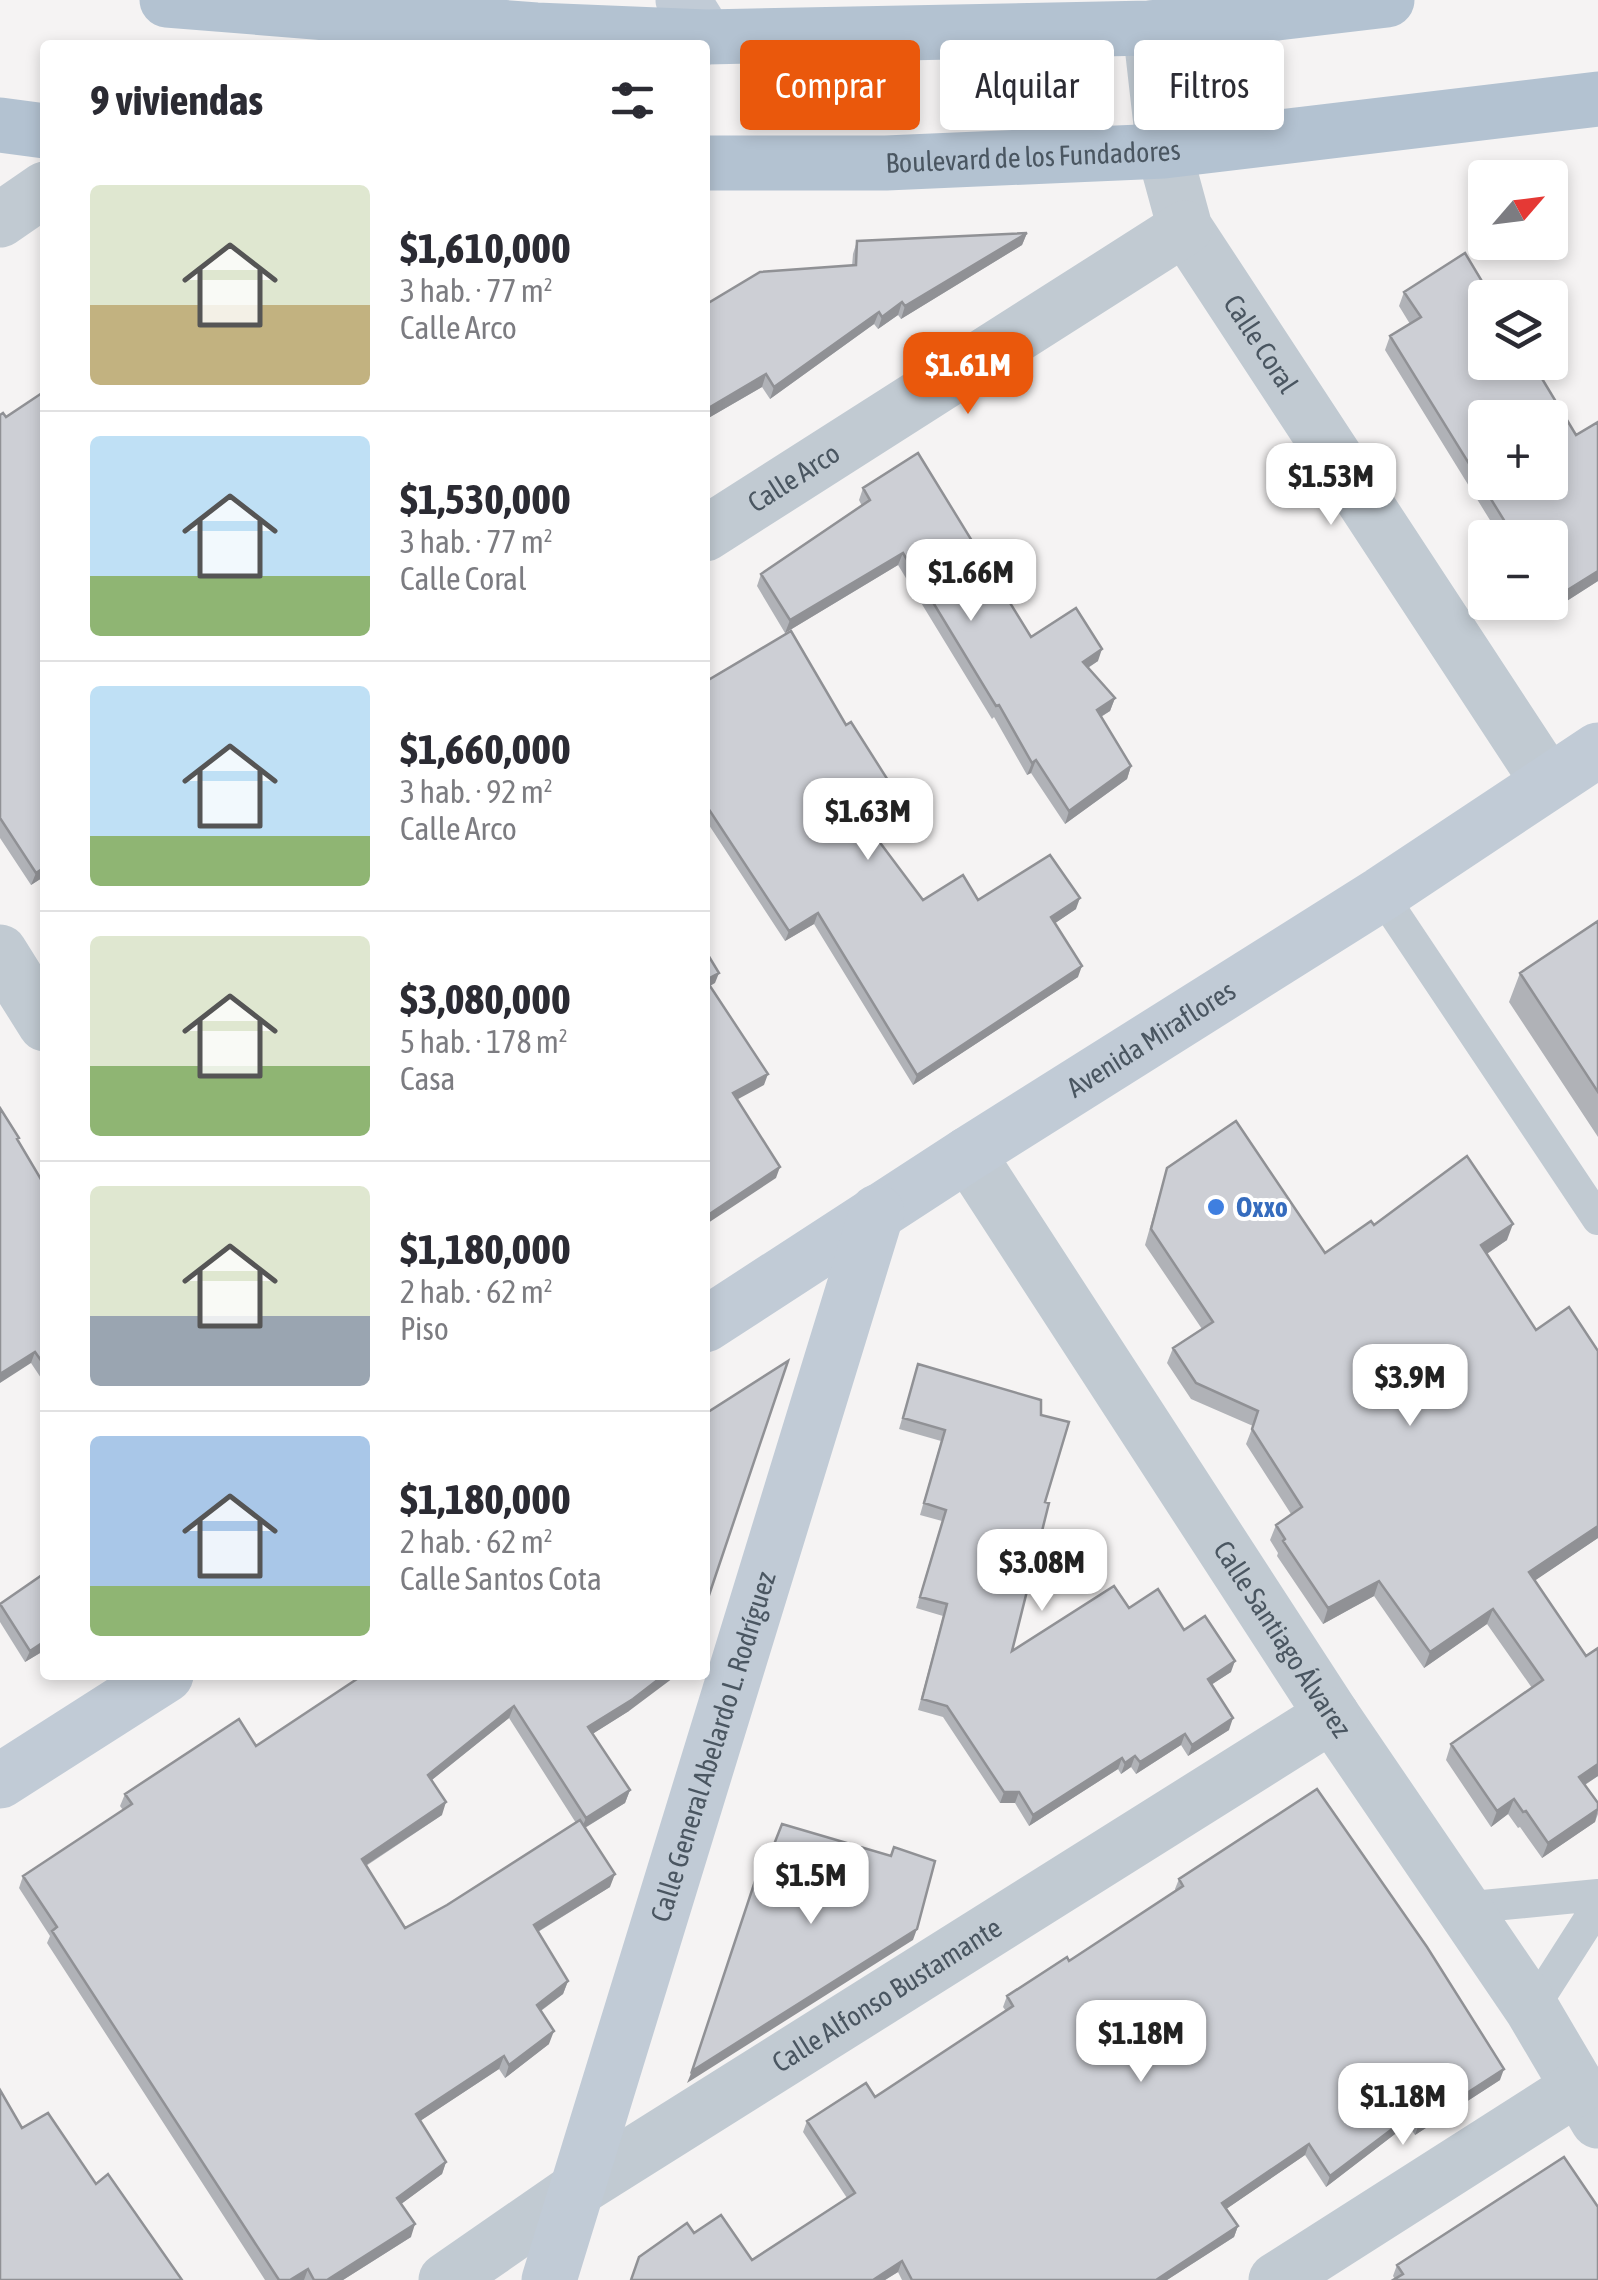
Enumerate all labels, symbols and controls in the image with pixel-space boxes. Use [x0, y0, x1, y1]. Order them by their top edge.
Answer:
chip: Comprar [740, 40, 920, 130]
chip: Alquilar [940, 40, 1114, 130]
chip: Filtros [1134, 40, 1284, 130]
icon: filters [605, 73, 660, 128]
text: 9 viviendas [90, 76, 263, 124]
street label: Boulevard de los Fundadores [885, 133, 1182, 179]
north arrow [1468, 160, 1568, 260]
map controls [1468, 160, 1568, 620]
text: $1,610,000 [400, 224, 571, 272]
icon: home [170, 225, 290, 345]
text: 3 hab. · 77 m² [400, 272, 553, 309]
button: layers [1468, 280, 1568, 380]
street label: Calle Coral [1217, 289, 1305, 399]
text: Calle Arco [400, 309, 517, 346]
pin: $1.61M [887, 332, 1049, 417]
text: $1.61M [925, 346, 1011, 383]
button: + [1468, 400, 1568, 500]
street label: Calle Arco [742, 437, 845, 519]
pin: $1.53M [1250, 443, 1412, 528]
text: $1.53M [1288, 457, 1374, 494]
text: $1,530,000 [400, 475, 571, 523]
icon: home [170, 476, 290, 596]
button: − [1468, 520, 1568, 620]
text: 3 hab. · 77 m² [400, 523, 553, 560]
pin: $1.66M [890, 539, 1052, 624]
text: $1.66M [928, 553, 1014, 590]
text: Calle Coral [400, 560, 526, 597]
text: $1,660,000 [400, 725, 571, 773]
icon: home [170, 726, 290, 846]
text: 3 hab. · 92 m² [400, 773, 553, 810]
pin: $1.63M [787, 778, 949, 863]
text: $1.63M [825, 792, 911, 829]
text: Calle Arco [400, 810, 517, 847]
street label: Avenida Miraflores [1061, 974, 1241, 1104]
text: $3,080,000 [400, 975, 571, 1023]
icon: home [170, 976, 290, 1096]
text: 5 hab. · 178 m² [400, 1023, 568, 1060]
text: Casa [400, 1060, 455, 1097]
place label: Oxxo [1236, 1191, 1288, 1223]
marker: Oxxo [1205, 1196, 1227, 1218]
text: $1,180,000 [400, 1225, 571, 1273]
icon: home [170, 1226, 290, 1346]
text: 2 hab. · 62 m² [400, 1273, 553, 1310]
text: Piso [400, 1310, 449, 1347]
pin: $3.9M [1340, 1344, 1480, 1429]
text: $3.9M [1375, 1358, 1445, 1395]
text: $1,180,000 [400, 1475, 571, 1523]
icon: home [170, 1476, 290, 1596]
text: 2 hab. · 62 m² [400, 1523, 553, 1560]
pin: $3.08M [961, 1529, 1123, 1614]
street label: Calle Santiago Álvarez [1207, 1535, 1358, 1743]
text: $3.08M [999, 1543, 1085, 1580]
text: Calle Santos Cota [400, 1560, 602, 1597]
street label: Calle General Abelardo L. Rodríguez [644, 1568, 782, 1926]
pin: $1.5M [741, 1842, 881, 1927]
text: $1.5M [776, 1856, 846, 1893]
street label: Calle Alfonso Bustamante [766, 1911, 1007, 2079]
pin: $1.18M [1060, 2000, 1222, 2085]
text: $1.18M [1098, 2014, 1184, 2051]
pin: $1.18M [1322, 2063, 1484, 2148]
text: $1.18M [1360, 2077, 1446, 2114]

